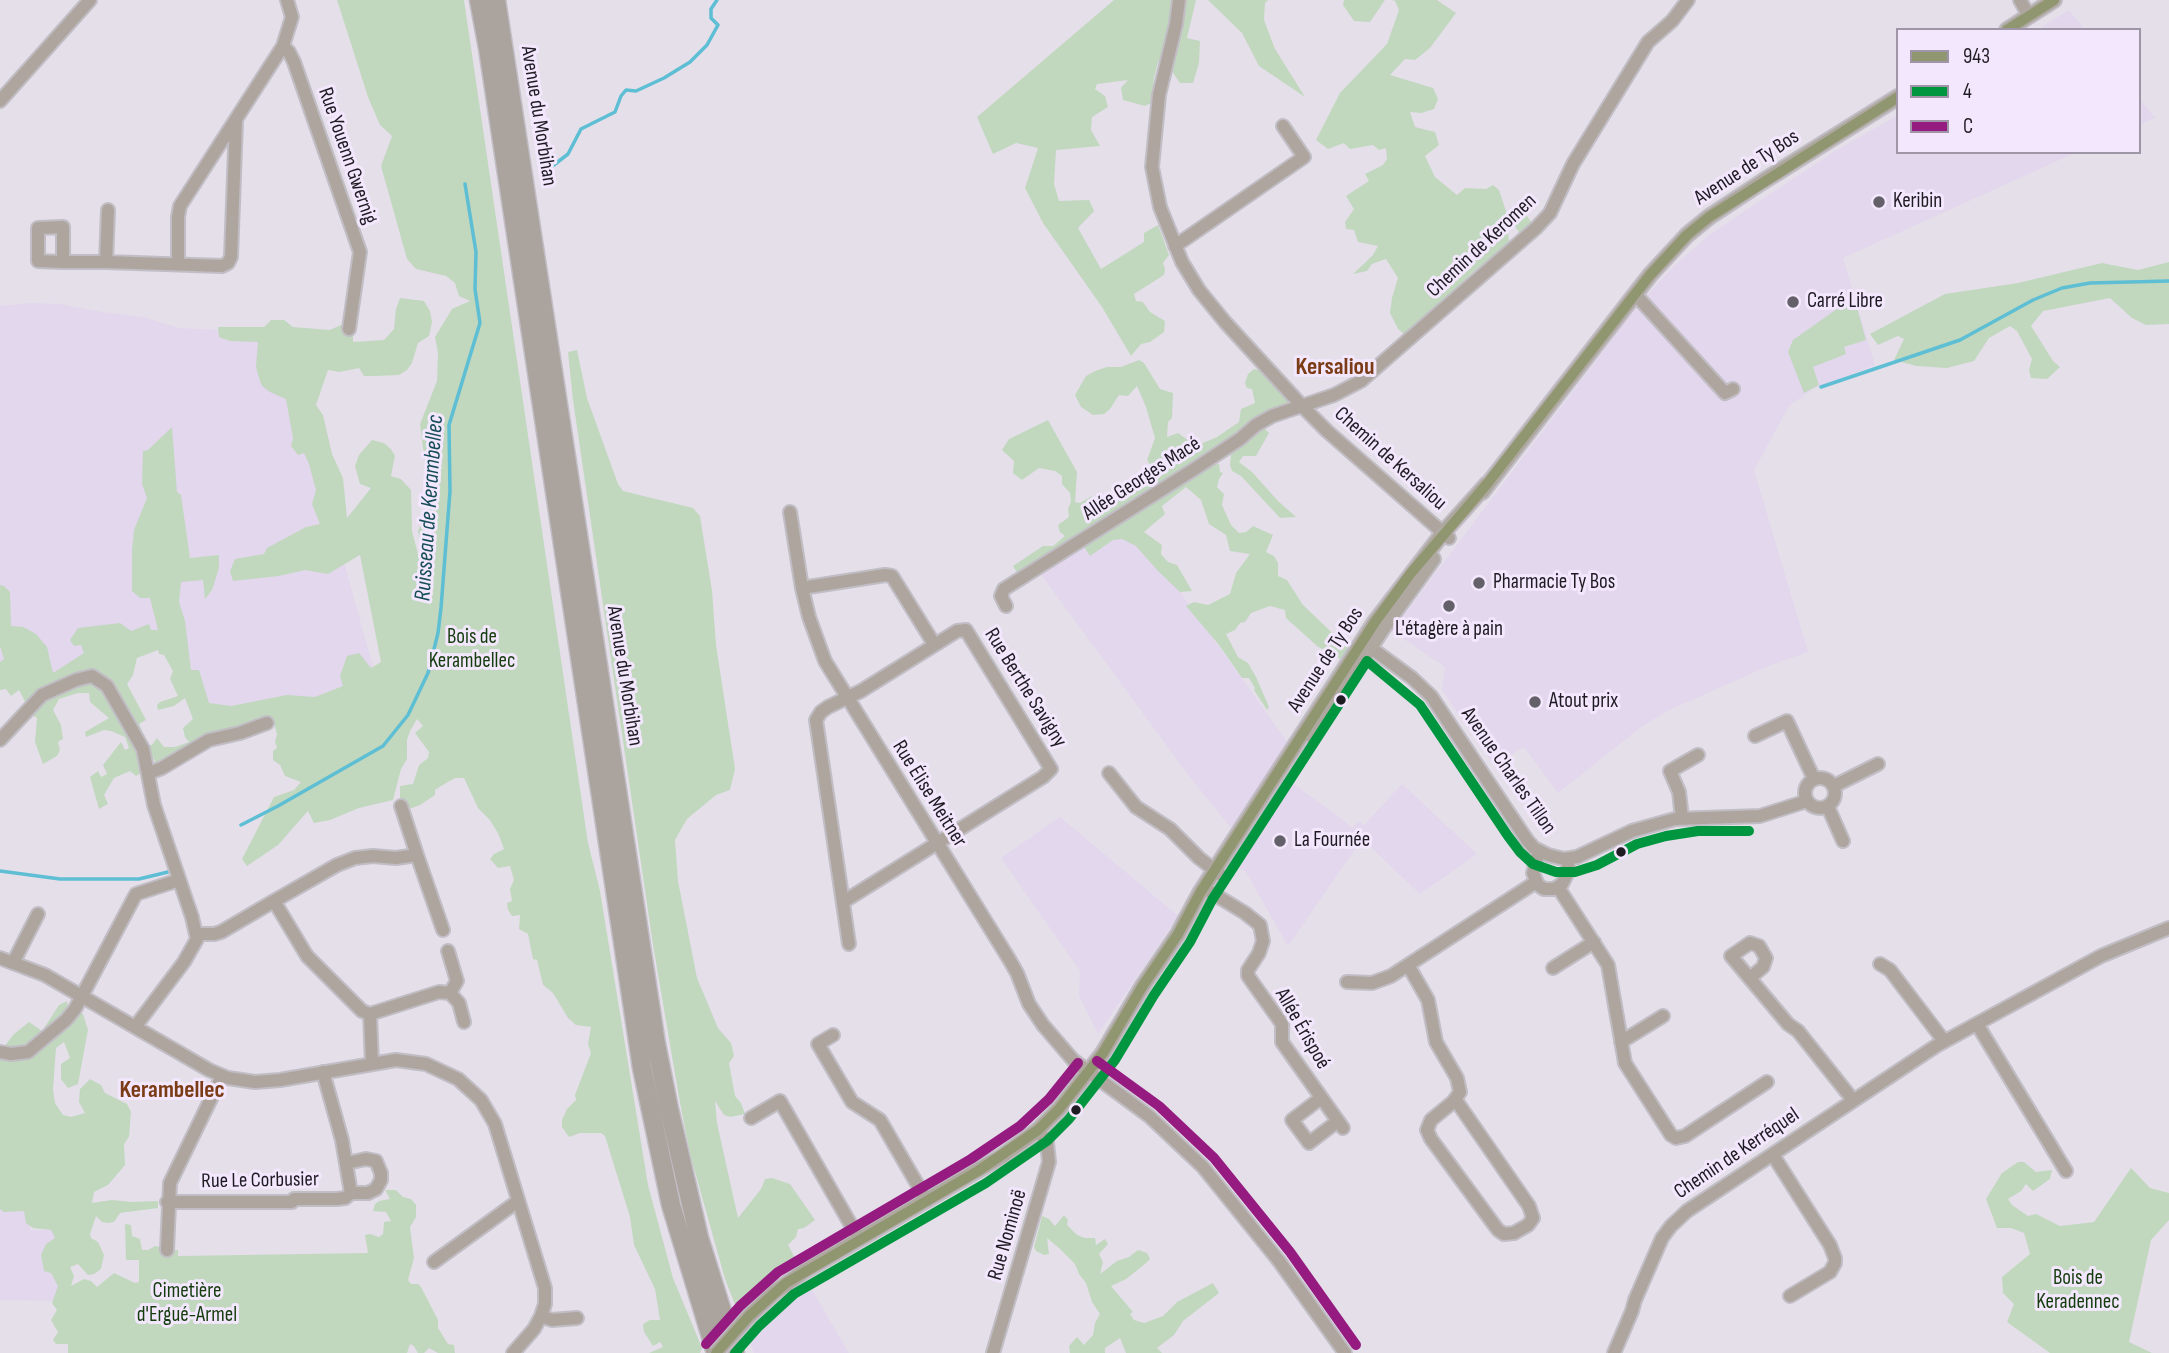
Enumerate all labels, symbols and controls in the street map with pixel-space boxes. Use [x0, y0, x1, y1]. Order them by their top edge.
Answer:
legend [1896, 28, 2141, 154]
street label: Avenue du Morbihan [514, 44, 562, 188]
text: 943 [1963, 44, 1990, 69]
text: 4 [1963, 79, 1972, 104]
street label: Rue Youenn Gwernig [312, 84, 382, 228]
text: C [1963, 114, 1973, 139]
street label: Avenue de Ty Bos [1690, 125, 1804, 211]
street label: Chemin de Keromen [1422, 189, 1542, 303]
place label: Keribin [1893, 189, 1942, 215]
marker: Keribin [1871, 194, 1887, 210]
place label: Carré Libre [1807, 289, 1883, 315]
marker: Carré Libre [1785, 294, 1801, 310]
district label: Kersaliou [1296, 354, 1374, 382]
street label: Chemin de Kersaliou [1329, 402, 1451, 516]
water label: Ruisseau de Kerambellec [410, 414, 450, 602]
street label: Allée Georges Macé [1078, 432, 1206, 526]
place label: Pharmacie Ty Bos [1493, 570, 1615, 596]
marker: Pharmacie Ty Bos [1471, 575, 1487, 591]
marker: L'étagère à pain [1441, 598, 1457, 614]
street label: Avenue de Ty Bos [1283, 603, 1369, 717]
street label: Avenue du Morbihan [600, 604, 648, 748]
place label: L'étagère à pain [1395, 617, 1503, 643]
street label: Rue Berthe Savigny [978, 624, 1072, 752]
park label: Bois de Kerambellec [429, 625, 515, 675]
place label: Atout prix [1549, 689, 1618, 715]
unlabelled marker [1334, 693, 1348, 707]
marker: Atout prix [1527, 694, 1543, 710]
street label: Avenue Charles Tillon [1455, 703, 1561, 839]
street label: Rue Élise Meitner [886, 736, 972, 852]
place label: La Fournée [1294, 828, 1370, 854]
marker: La Fournée [1272, 833, 1288, 849]
unlabelled marker [1614, 845, 1628, 859]
street label: Allée Érispoé [1269, 984, 1335, 1074]
district label: Kerambellec [119, 1077, 225, 1105]
unlabelled marker [1069, 1103, 1083, 1117]
street label: Chemin de Kerréquel [1670, 1103, 1804, 1205]
street label: Rue Le Corbusier [201, 1167, 319, 1195]
street label: Rue Nominoë [983, 1187, 1033, 1283]
park label: Bois de Keradennec [2036, 1266, 2120, 1316]
park label: Cimetière d'Ergué-Armel [137, 1279, 237, 1329]

